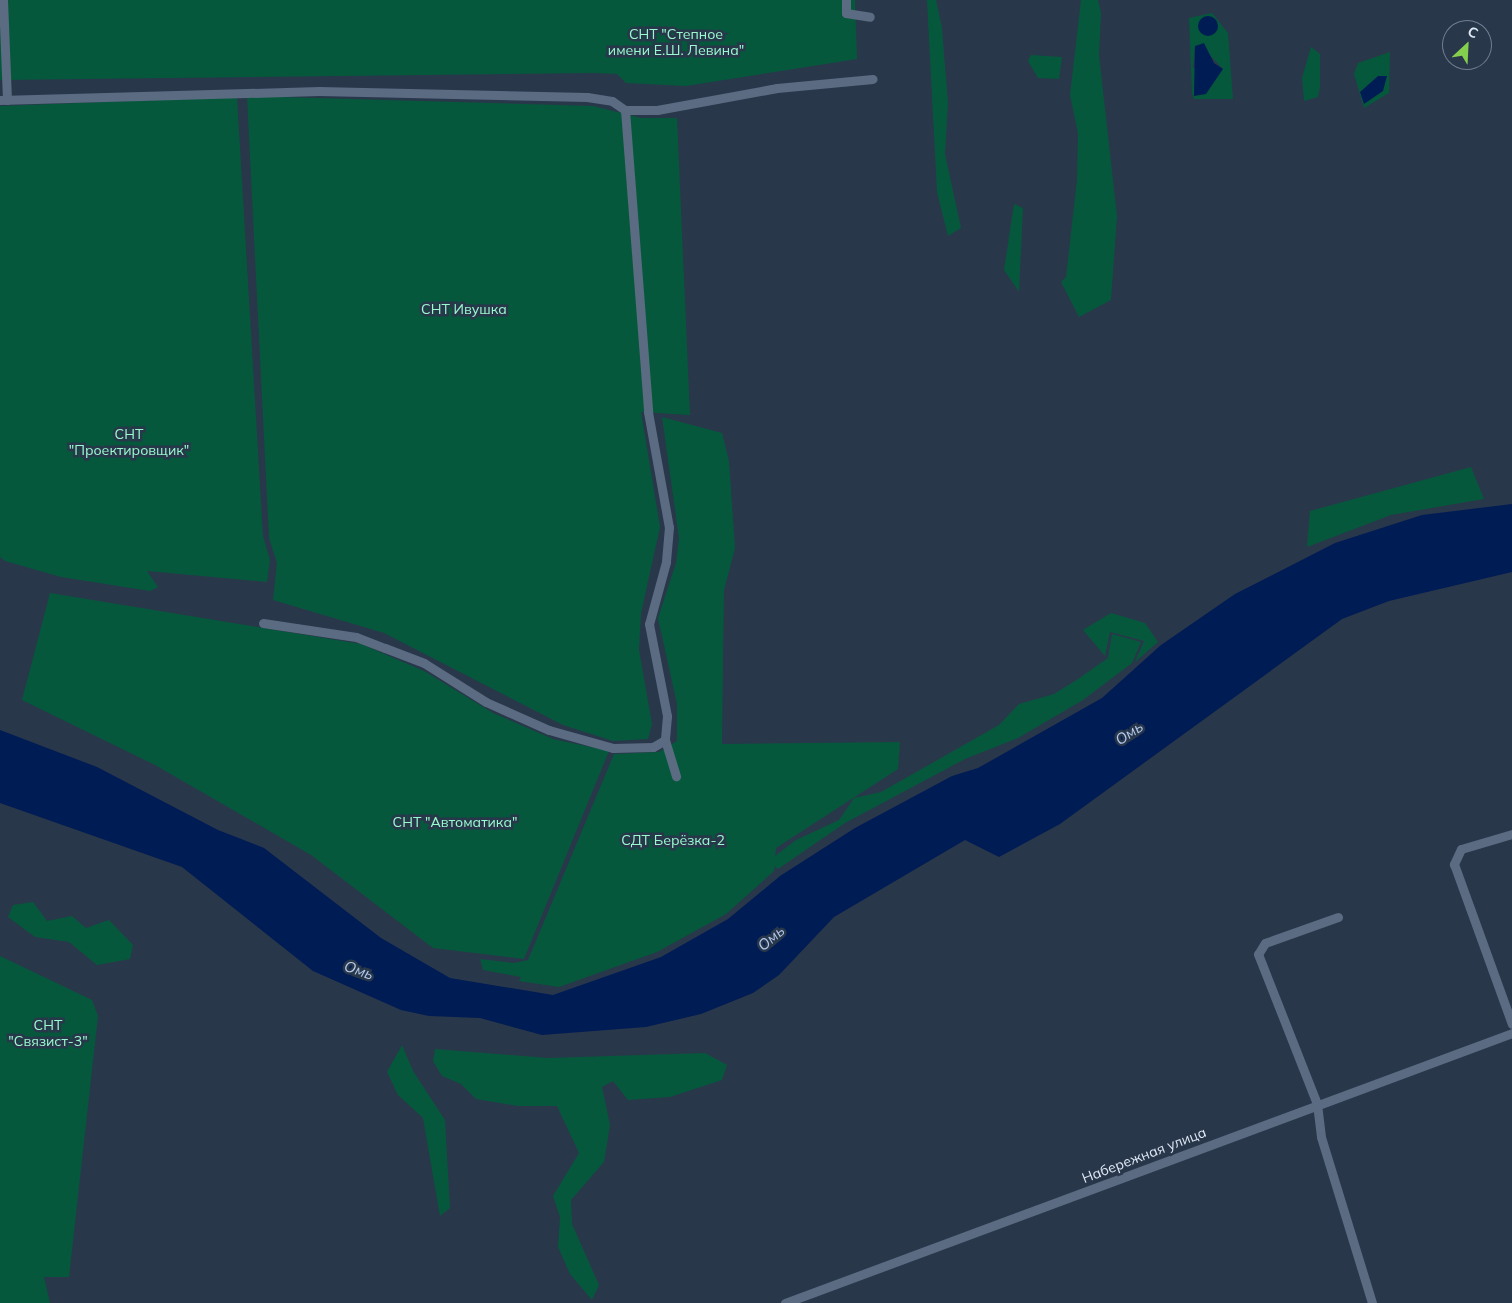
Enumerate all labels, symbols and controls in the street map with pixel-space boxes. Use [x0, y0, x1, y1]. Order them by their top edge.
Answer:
north arrow [1442, 20, 1492, 70]
text: С [1465, 22, 1481, 42]
park label: СНТ "Степное имени Е.Ш. Левина" [608, 26, 744, 58]
park label: СНТ Ивушка [421, 301, 507, 317]
park label: СНТ "Проектировщик" [69, 426, 189, 458]
water label: Омь [1112, 717, 1146, 749]
park label: СНТ "Автоматика" [393, 814, 517, 830]
park label: СДТ Берёзка-2 [621, 832, 725, 848]
water label: Омь [754, 921, 788, 955]
water label: Омь [342, 956, 376, 984]
park label: СНТ "Связист-3" [8, 1017, 88, 1050]
street label: Набережная улица [1079, 1124, 1209, 1186]

